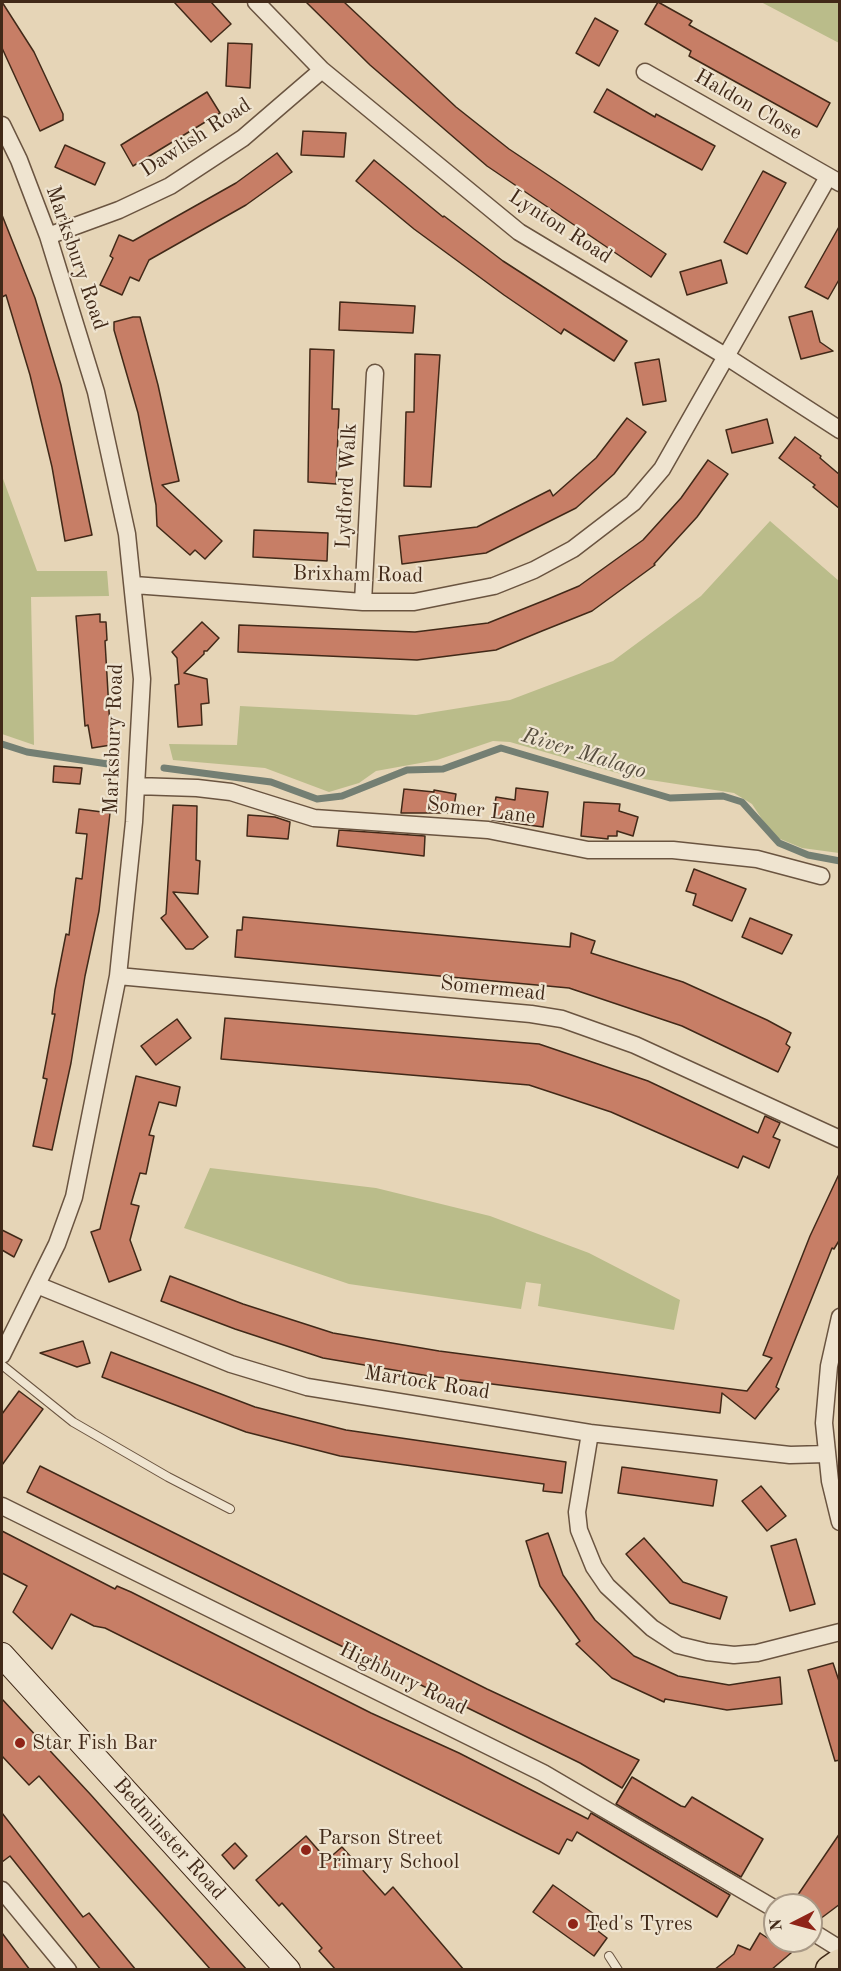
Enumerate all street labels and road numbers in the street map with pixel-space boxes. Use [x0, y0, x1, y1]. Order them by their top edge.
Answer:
street label: Haldon Close [690, 64, 806, 146]
street label: Dawlish Road [136, 93, 256, 183]
street label: Marksbury Road [40, 183, 112, 333]
street label: Lynton Road [504, 184, 616, 270]
street label: Lydford Walk [331, 423, 363, 549]
street label: Brixham Road [292, 561, 424, 589]
street label: Marksbury Road [99, 663, 129, 815]
street label: Somer Lane [425, 792, 537, 830]
street label: Somermead [439, 971, 547, 1007]
street label: Martock Road [362, 1361, 492, 1405]
street label: Highbury Road [335, 1637, 471, 1721]
street label: Bedminster Road [107, 1773, 231, 1905]

